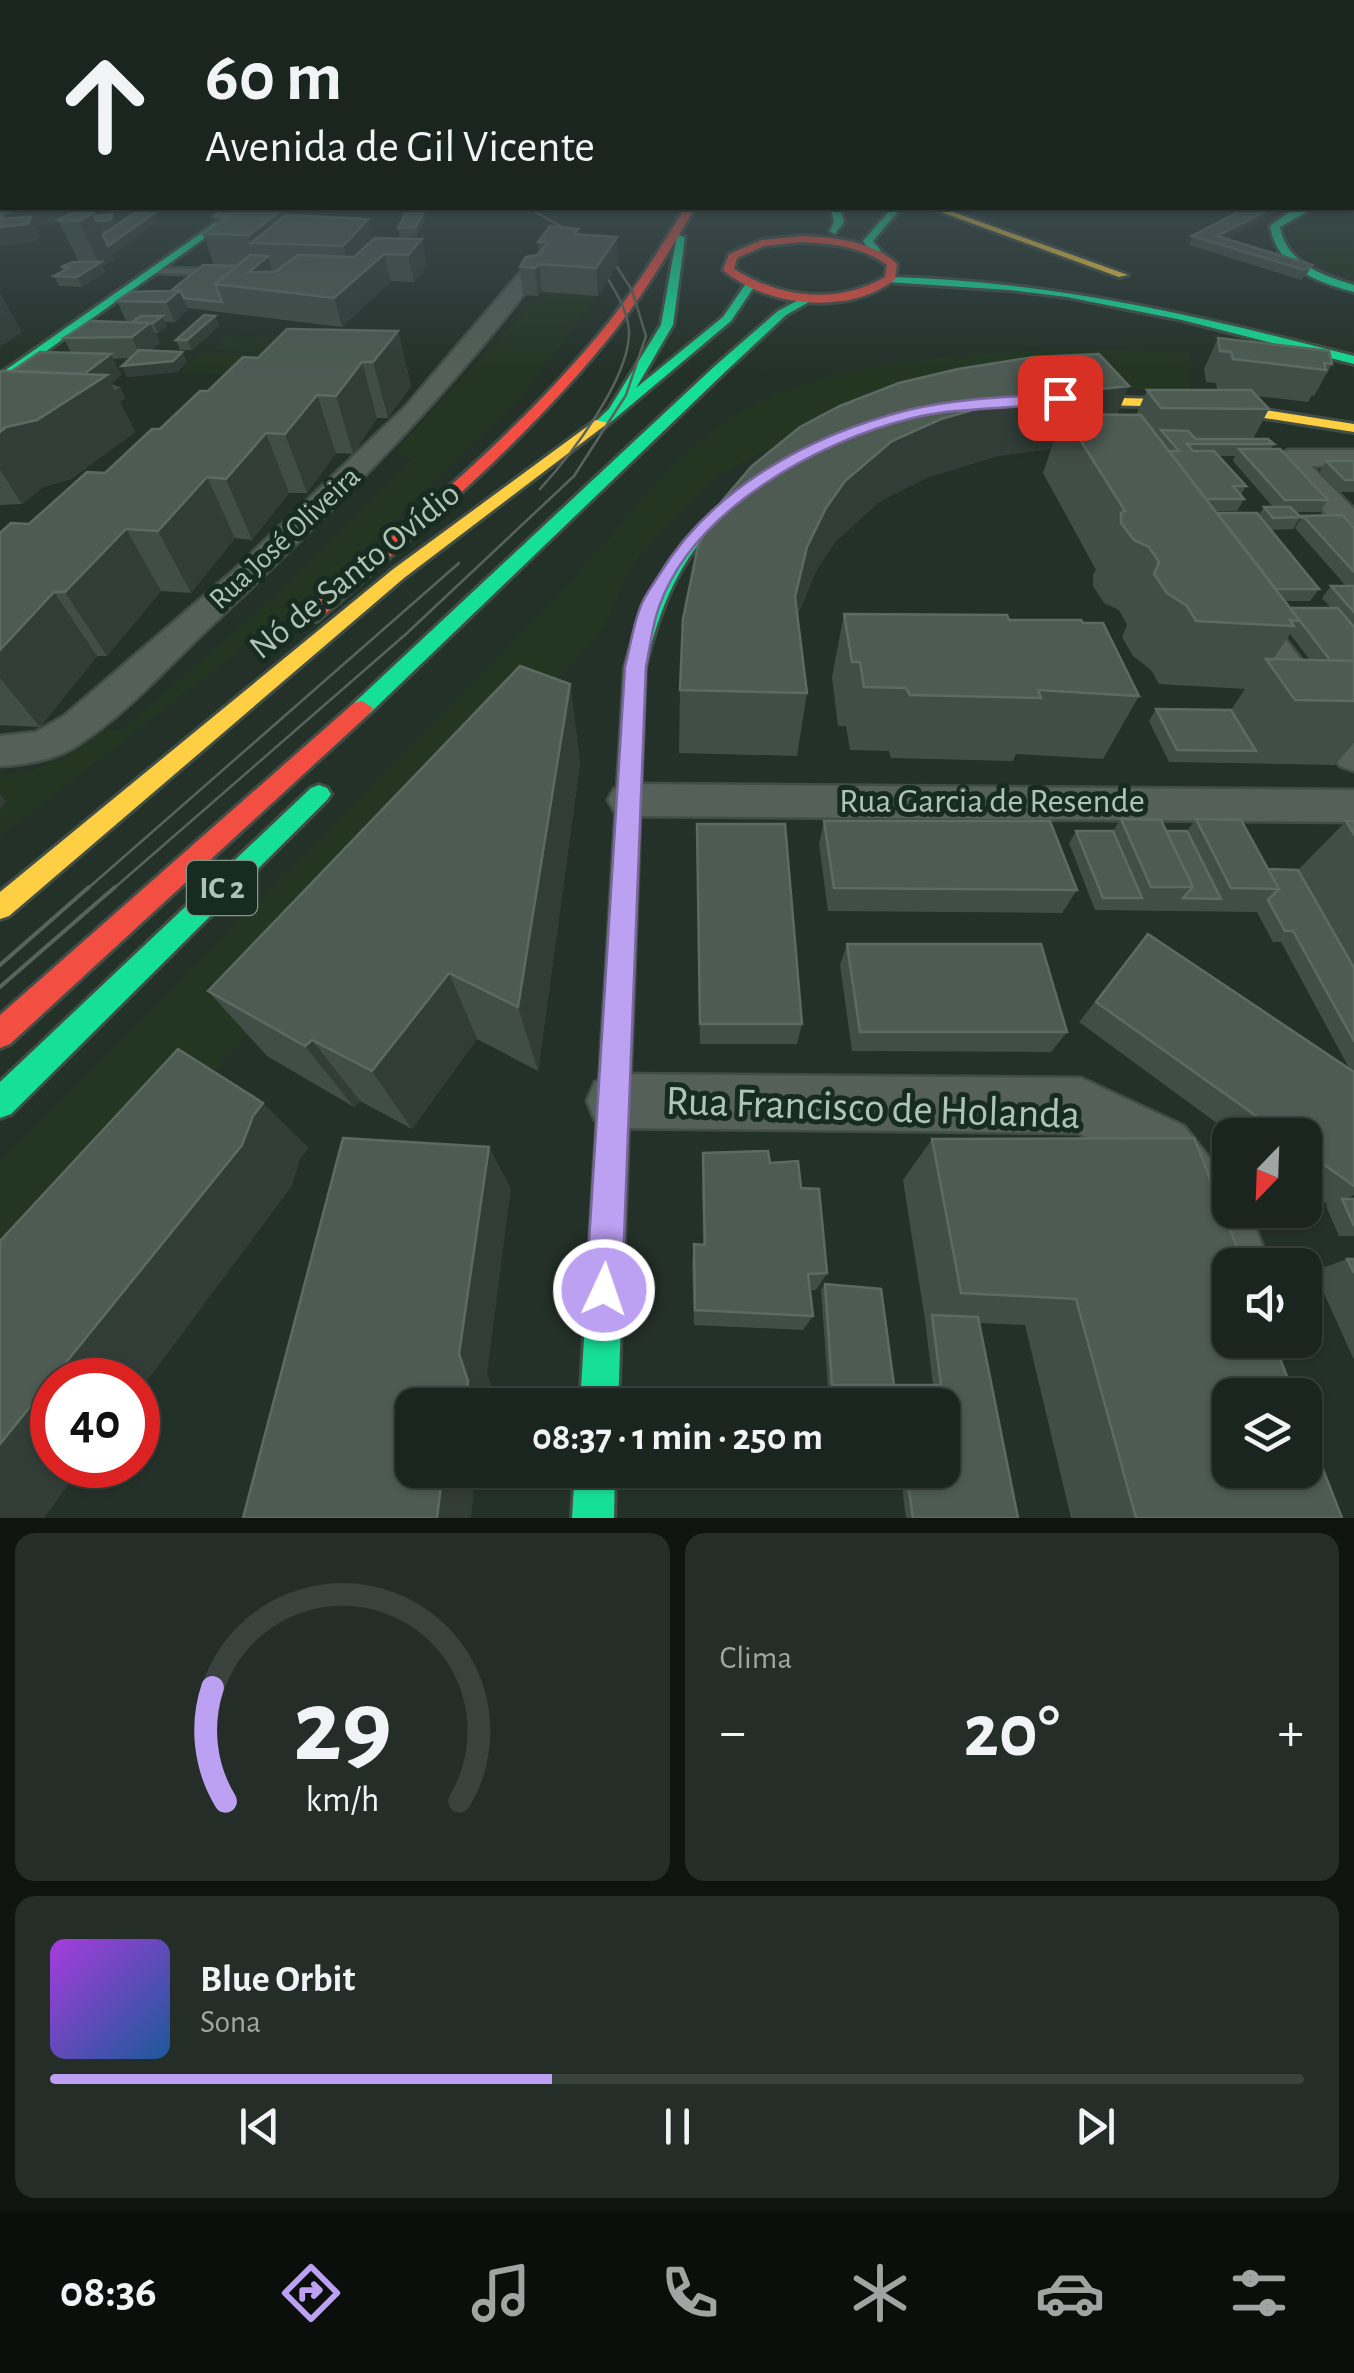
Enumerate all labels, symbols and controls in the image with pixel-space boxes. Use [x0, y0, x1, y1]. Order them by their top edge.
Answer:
icon: ahead [40, 40, 170, 170]
text: 60 m [205, 43, 342, 113]
text: Avenida de Gil Vicente [205, 125, 595, 170]
pin [1018, 356, 1103, 441]
icon: arrive [1033, 371, 1088, 426]
street label: Rua José Oliveira [204, 461, 366, 615]
street label: Nó de Santo Ovídio [243, 476, 467, 666]
street label: Rua Garcia de Resende [839, 784, 1145, 819]
road number: IC 2 [187, 861, 257, 915]
street label: Rua Francisco de Holanda [665, 1080, 1081, 1136]
north arrow [1212, 1118, 1322, 1228]
map controls [1212, 1118, 1322, 1488]
position arrow [552, 1238, 656, 1342]
button: sound [1212, 1248, 1322, 1358]
speed limit sign: 40 [30, 1358, 160, 1488]
button: layers [1212, 1378, 1322, 1488]
text: 08:37 · 1 min · 250 m [532, 1419, 823, 1457]
text: Clima [720, 1642, 792, 1674]
text: 29 [293, 1676, 392, 1780]
text: 20° [964, 1695, 1060, 1770]
text: − [720, 1705, 746, 1760]
text: + [1278, 1705, 1304, 1760]
text: km/h [305, 1782, 379, 1818]
text: Blue Orbit [200, 1961, 355, 1999]
text: Sona [200, 2006, 261, 2038]
icon: previous [232, 2099, 287, 2154]
icon: pause [650, 2099, 705, 2154]
icon: next [1068, 2099, 1123, 2154]
icon: directions [276, 2258, 346, 2328]
icon: music [466, 2258, 536, 2328]
icon: phone [655, 2258, 725, 2328]
icon: climate [845, 2258, 915, 2328]
icon: car [1035, 2258, 1105, 2328]
icon: filters [1224, 2258, 1294, 2328]
text: 08:36 [60, 2270, 157, 2315]

